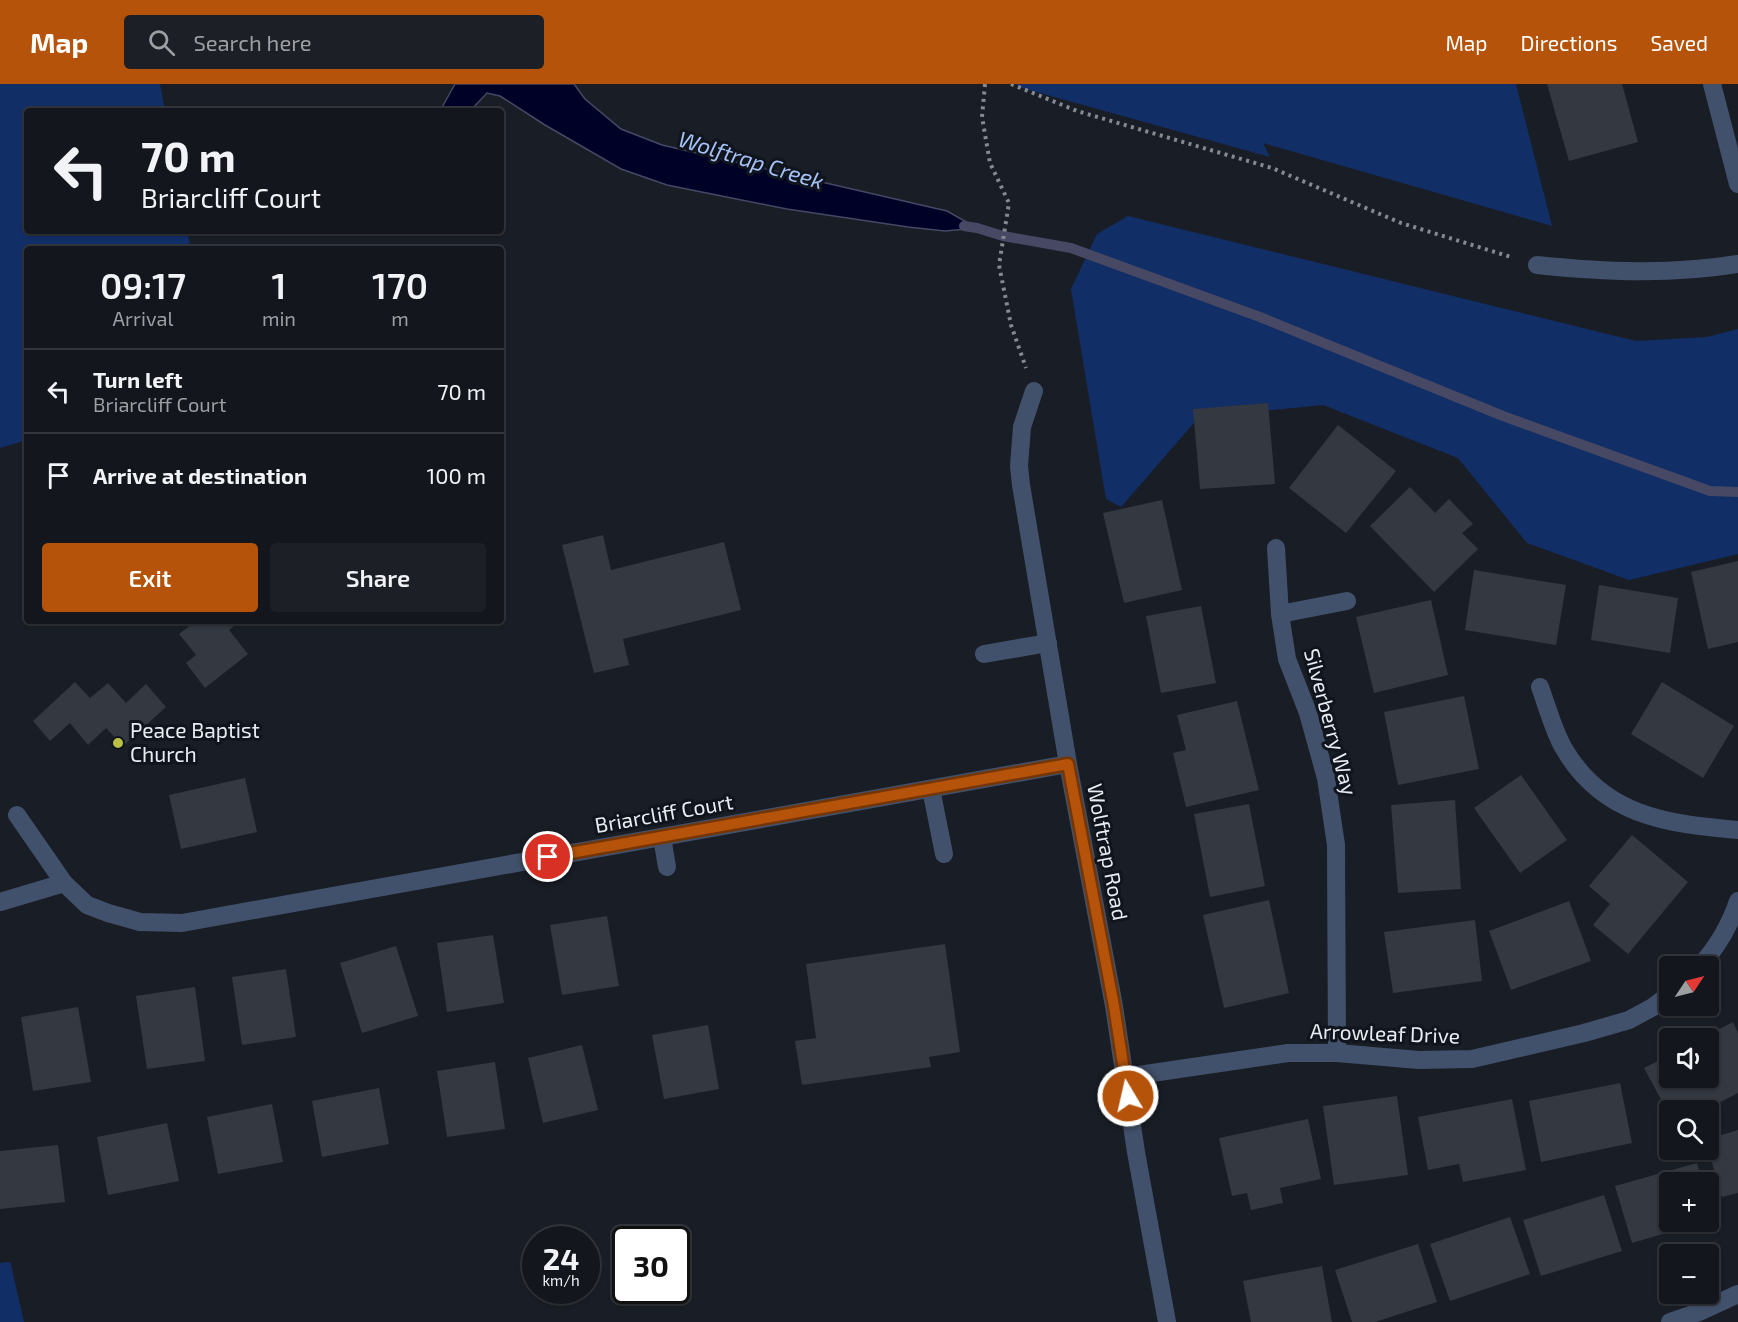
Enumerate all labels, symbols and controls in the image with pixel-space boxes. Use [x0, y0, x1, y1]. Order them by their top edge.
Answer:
search box [124, 15, 544, 69]
text: Map [30, 25, 88, 59]
icon: search [145, 26, 178, 59]
text: Search here [193, 29, 312, 55]
text: Map [1445, 30, 1488, 55]
text: Directions [1521, 30, 1617, 55]
text: Saved [1650, 30, 1708, 55]
water label: Wolftrap Creek [676, 125, 827, 193]
text: 70 m [141, 130, 236, 180]
icon: left [42, 132, 120, 210]
text: Briarcliff Court [141, 181, 321, 213]
text: 09:17 [100, 263, 186, 306]
text: 1 [271, 263, 286, 306]
text: 170 [372, 263, 428, 306]
text: Arrival [113, 306, 173, 330]
text: min [262, 306, 296, 330]
text: m [391, 306, 409, 330]
text: Turn left [93, 366, 182, 392]
icon: left [42, 375, 75, 408]
text: 70 m [437, 378, 486, 404]
text: Briarcliff Court [93, 392, 226, 416]
icon: arrive [42, 459, 75, 492]
text: Arrive at destination [93, 462, 307, 488]
text: 100 m [427, 462, 486, 488]
button: Exit [42, 543, 258, 612]
button: Share [270, 543, 486, 612]
street label: Silverberry Way [1300, 645, 1363, 798]
place label: Peace Baptist Church [130, 717, 260, 766]
marker: Peace Baptist Church [111, 736, 125, 750]
street label: Wolftrap Road [1083, 781, 1134, 922]
street label: Briarcliff Court [593, 788, 735, 837]
pin [522, 831, 573, 882]
icon: arrive [531, 840, 564, 873]
north arrow [1659, 956, 1719, 1016]
map controls [1659, 956, 1719, 1304]
street label: Arrowleaf Drive [1310, 1017, 1460, 1048]
button: sound [1659, 1028, 1719, 1088]
position arrow [1096, 1064, 1160, 1128]
button: search [1659, 1100, 1719, 1160]
button: + [1659, 1172, 1719, 1232]
speed limit sign: 30 [612, 1226, 690, 1304]
text: 24 [543, 1240, 579, 1276]
button: − [1659, 1244, 1719, 1304]
text: km/h [542, 1271, 580, 1289]

